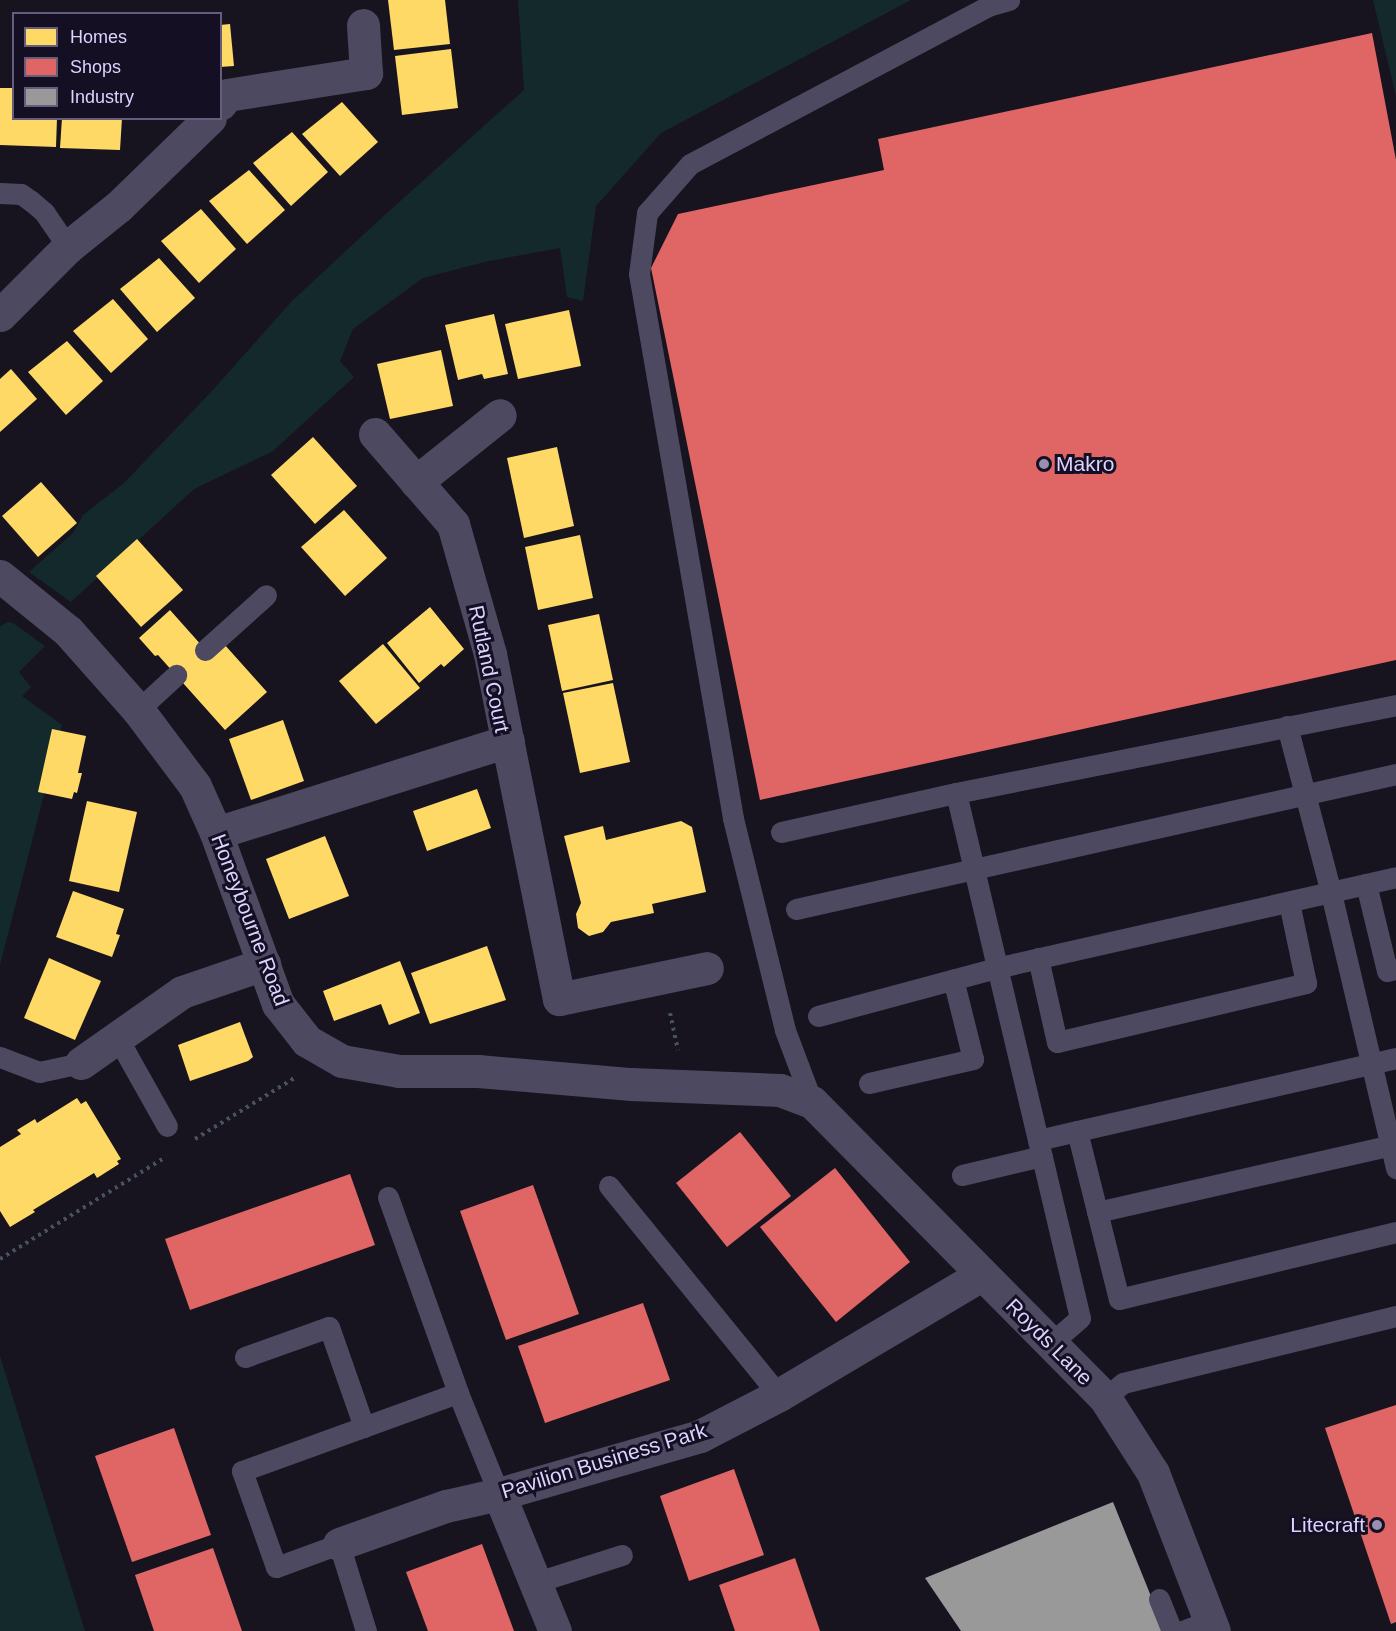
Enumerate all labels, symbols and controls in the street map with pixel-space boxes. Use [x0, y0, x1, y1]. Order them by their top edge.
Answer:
legend [12, 12, 222, 120]
text: Homes [70, 27, 127, 47]
text: Shops [70, 57, 121, 77]
text: Industry [70, 87, 134, 107]
place label: Makro [1056, 451, 1114, 477]
marker: Makro [1037, 457, 1051, 471]
street label: Rutland Court [463, 603, 515, 735]
street label: Honeybourne Road [206, 830, 294, 1010]
street label: Royds Lane [1000, 1293, 1098, 1391]
street label: Pavilion Business Park [498, 1418, 710, 1504]
place label: Litecraft [1290, 1512, 1365, 1538]
marker: Litecraft [1370, 1518, 1384, 1532]

